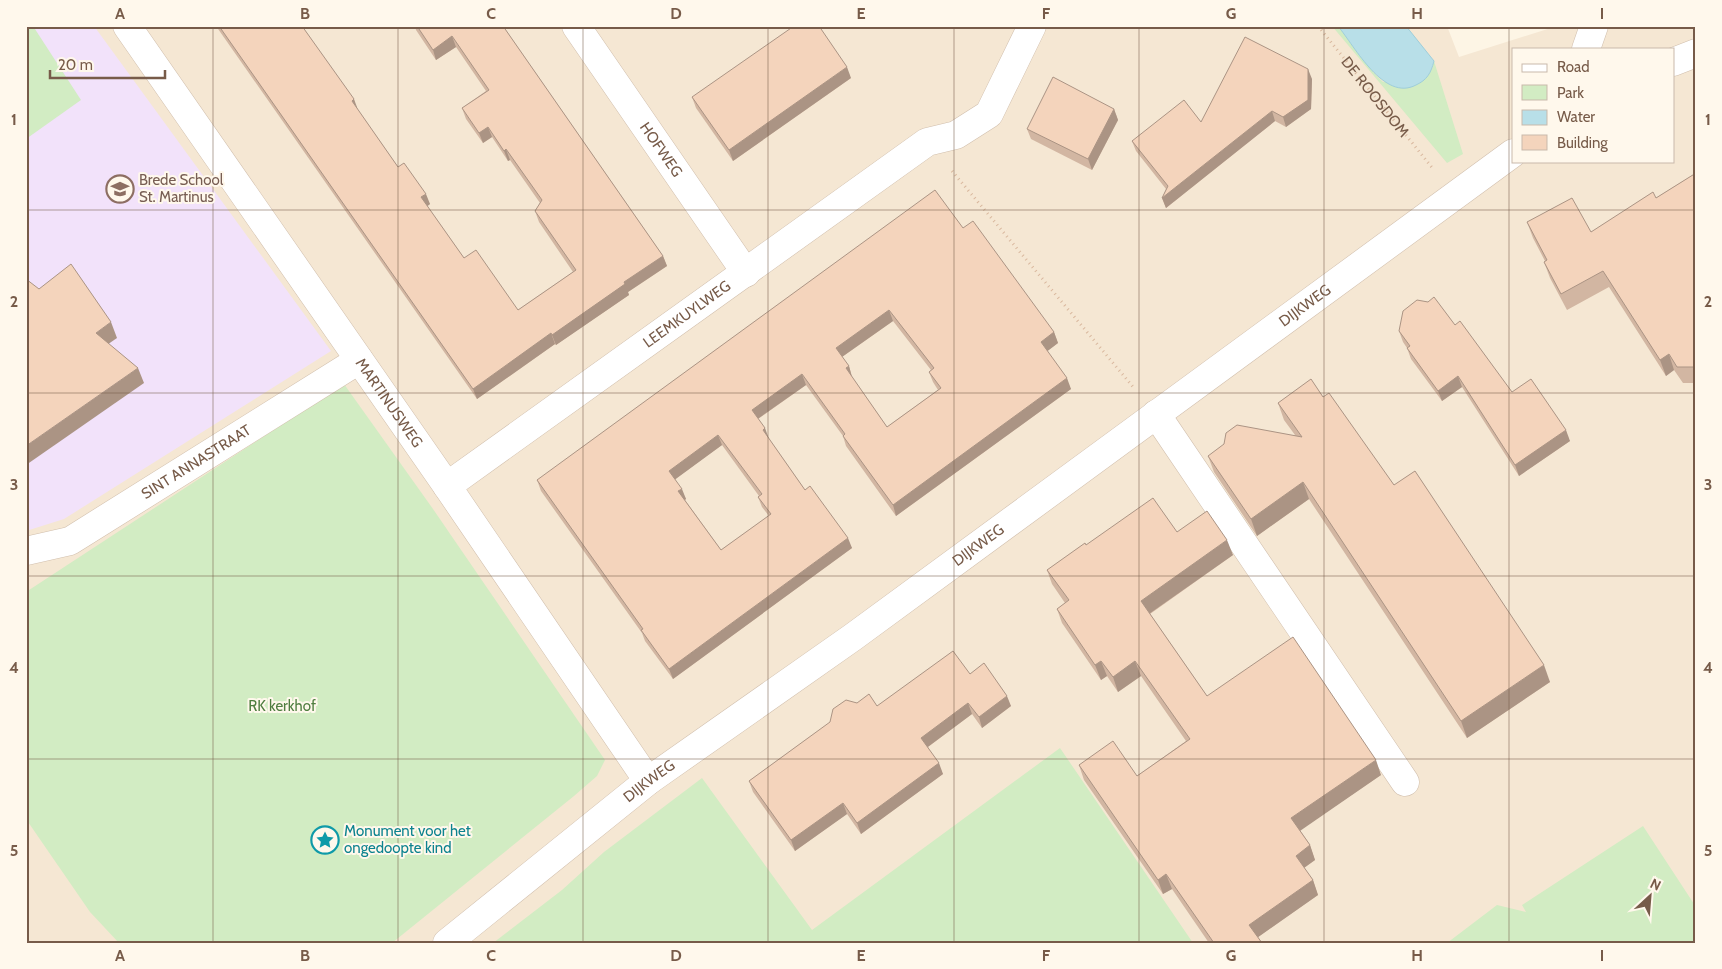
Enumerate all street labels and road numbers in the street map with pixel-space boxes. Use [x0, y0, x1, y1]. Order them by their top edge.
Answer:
street label: DE ROOSDOM [1337, 53, 1413, 141]
street label: HOFWEG [636, 119, 686, 180]
street label: LEEMKUYLWEG [640, 277, 734, 352]
street label: DIJKWEG [1276, 281, 1334, 331]
street label: MARTINUSWEG [352, 355, 426, 451]
street label: SINT ANNASTRAAT [138, 421, 254, 503]
street label: DIJKWEG [949, 520, 1008, 570]
street label: DIJKWEG [620, 756, 678, 806]

